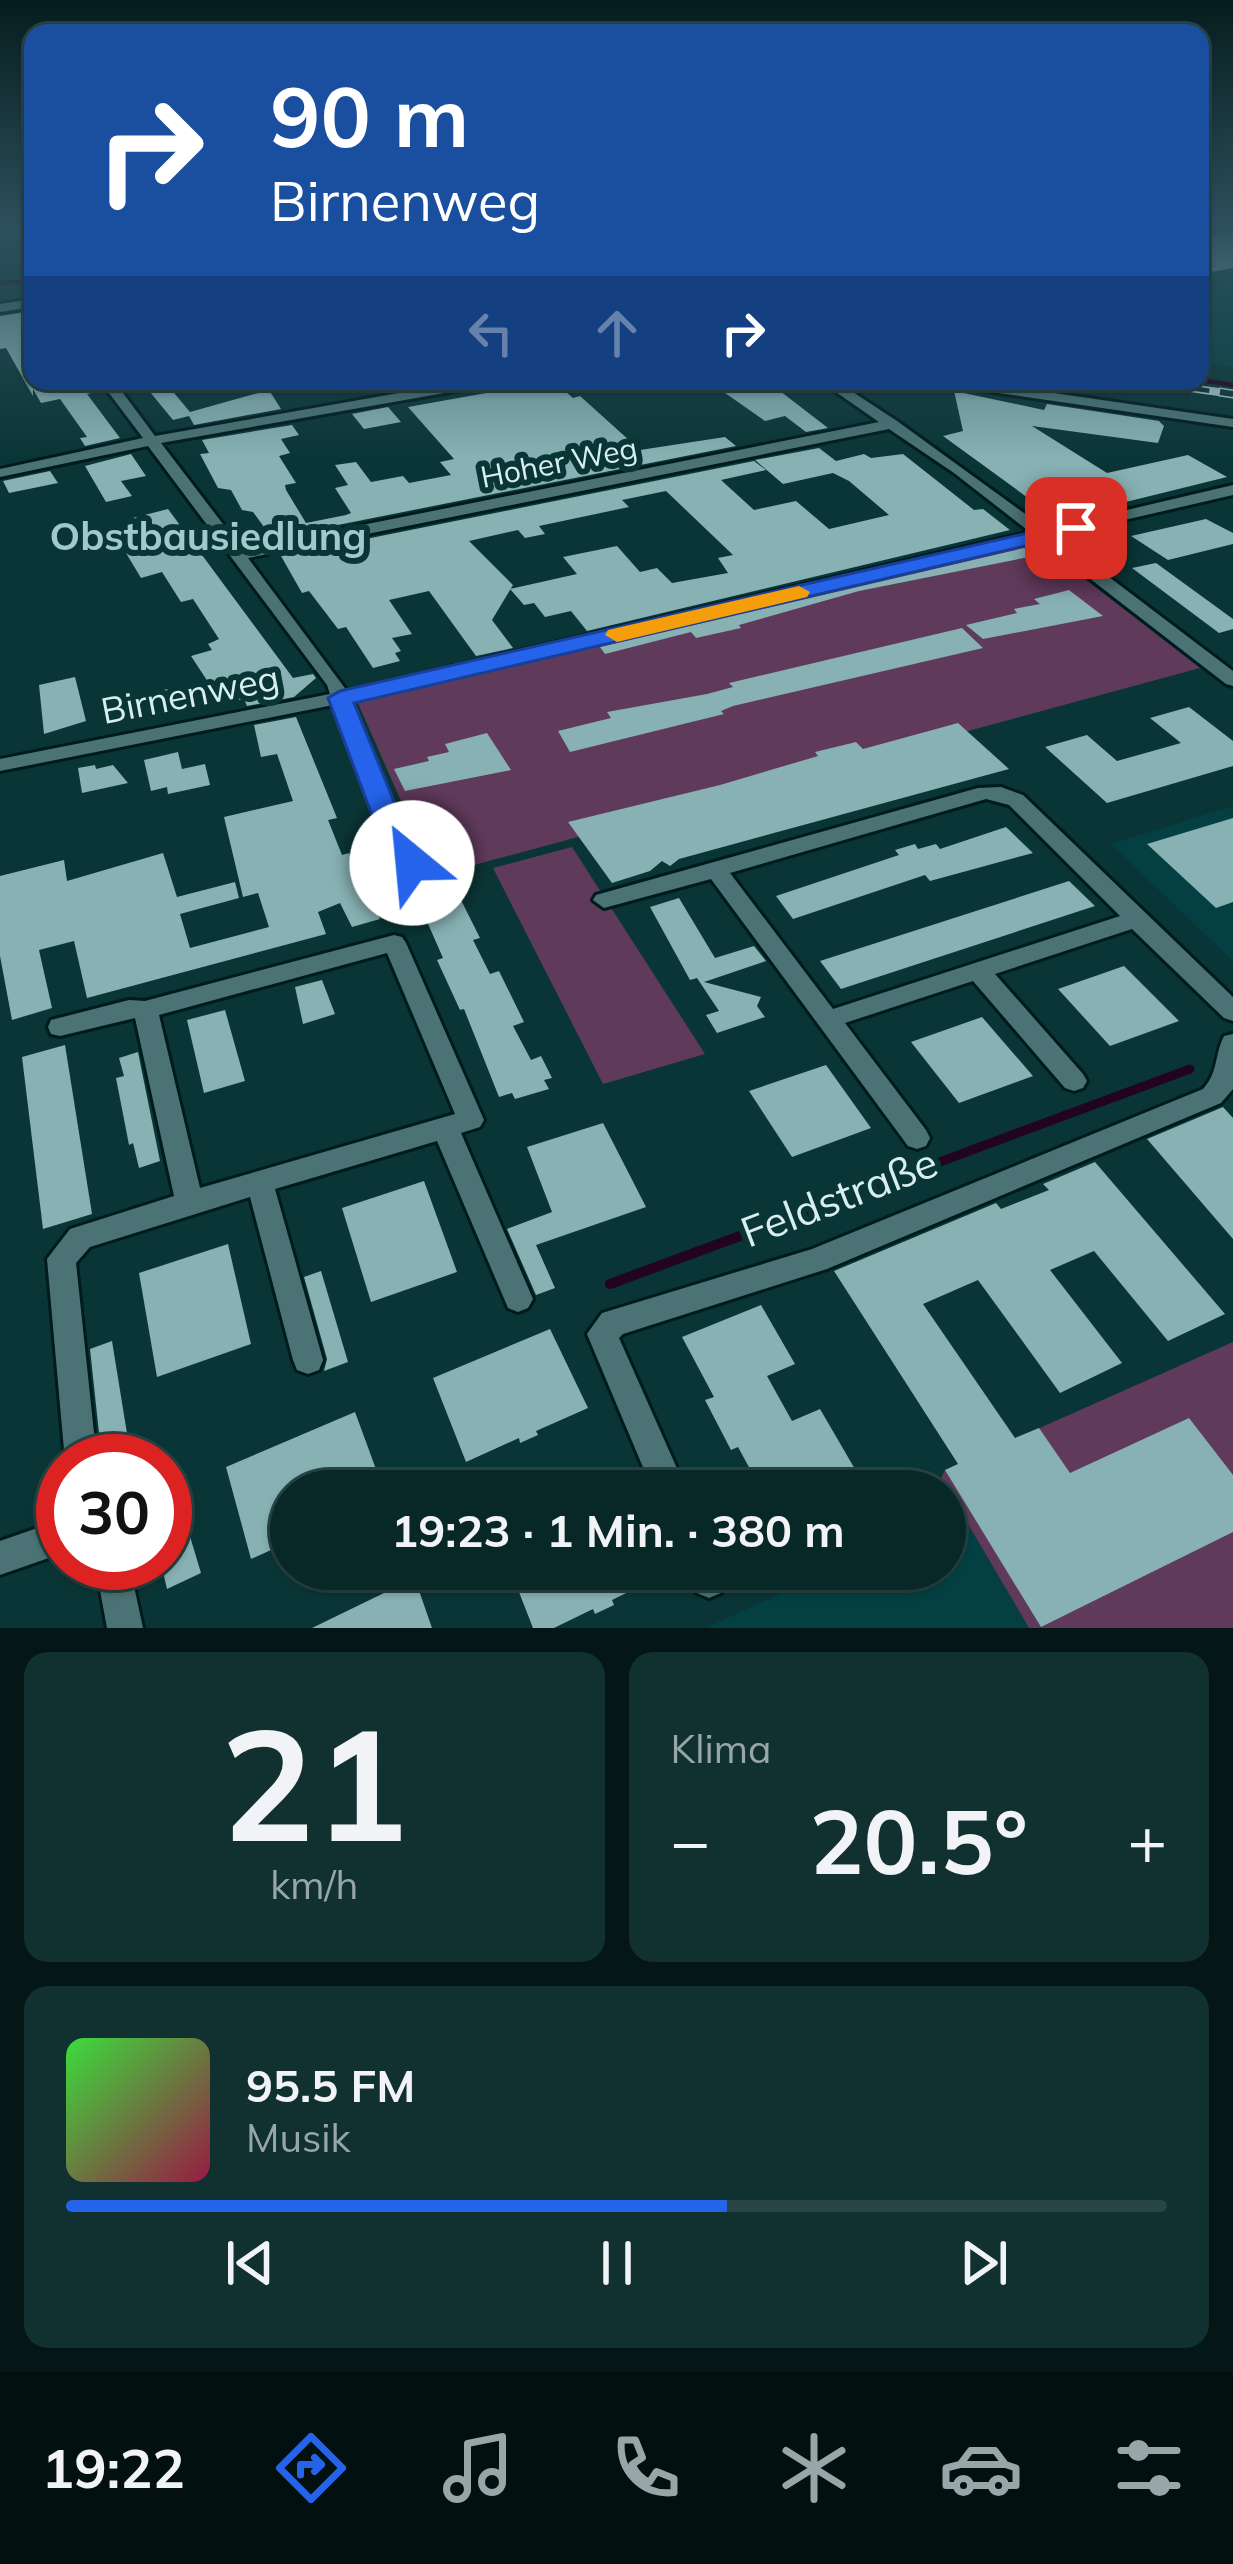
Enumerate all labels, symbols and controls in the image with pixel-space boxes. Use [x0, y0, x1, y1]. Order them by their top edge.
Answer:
text: 90 m [270, 63, 469, 168]
icon: right [72, 72, 228, 228]
text: Birnenweg [270, 167, 540, 235]
icon: left [458, 300, 524, 366]
icon: ahead [584, 300, 650, 366]
icon: right [710, 300, 776, 366]
street label: Hoher Weg [477, 428, 640, 496]
pin [1025, 477, 1127, 579]
icon: arrive [1043, 495, 1109, 561]
district label: Obstbausiedlung [49, 511, 367, 560]
street label: Birnenweg [97, 654, 283, 733]
position arrow [349, 800, 475, 926]
street label: Feldstraße [733, 1135, 944, 1258]
speed limit sign: 30 [36, 1434, 192, 1590]
text: 19:23 · 1 Min. · 380 m [391, 1502, 845, 1558]
text: 21 [221, 1684, 408, 1880]
text: Klima [671, 1724, 771, 1773]
text: 20.5° [810, 1784, 1028, 1897]
text: − [671, 1799, 710, 1882]
text: + [1127, 1799, 1167, 1882]
text: km/h [270, 1860, 358, 1909]
text: 95.5 FM [246, 2057, 415, 2113]
text: Musik [246, 2113, 351, 2162]
icon: previous [217, 2230, 283, 2296]
icon: pause [584, 2230, 650, 2296]
icon: next [951, 2230, 1017, 2296]
icon: directions [269, 2426, 353, 2510]
icon: music [436, 2426, 520, 2510]
icon: phone [604, 2426, 688, 2510]
icon: climate [772, 2426, 856, 2510]
icon: car [939, 2426, 1023, 2510]
icon: filters [1107, 2426, 1191, 2510]
text: 19:22 [42, 2434, 185, 2502]

